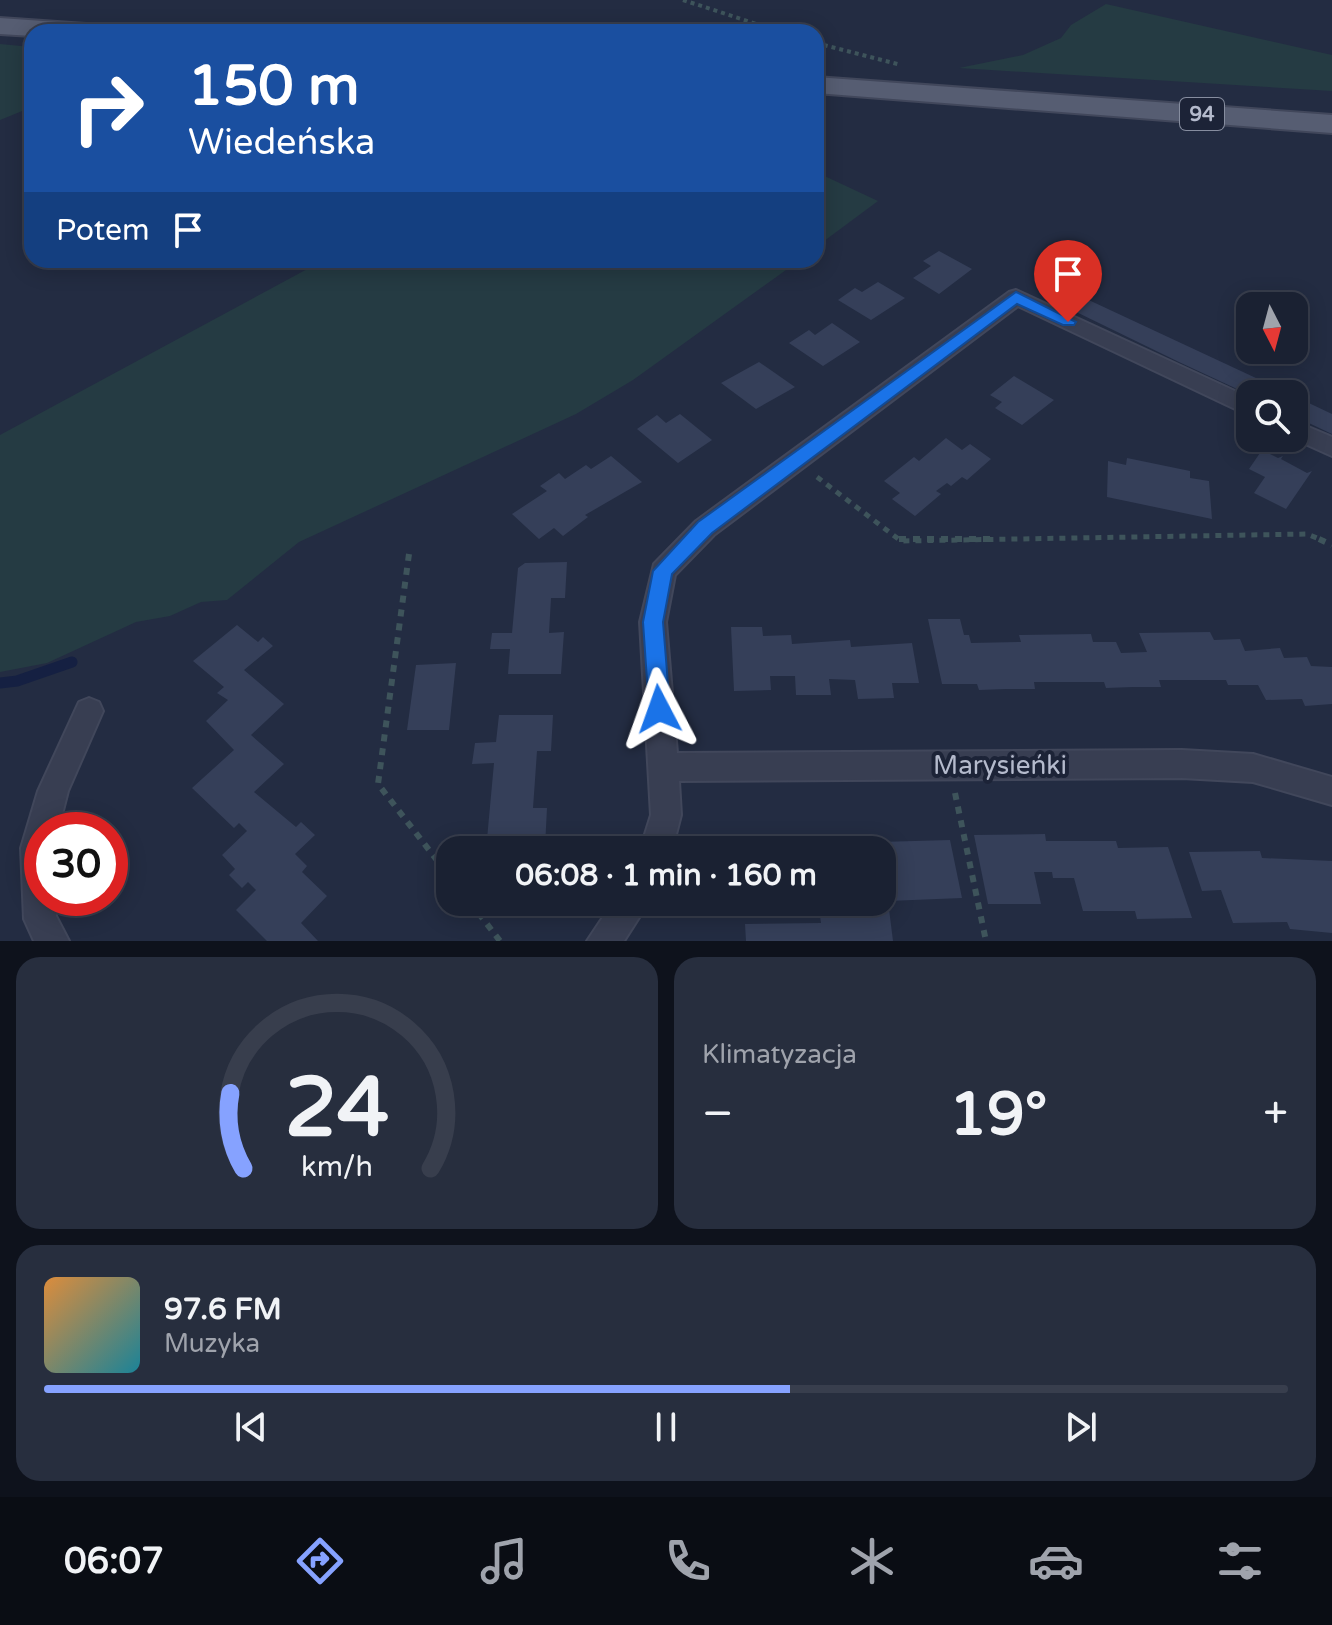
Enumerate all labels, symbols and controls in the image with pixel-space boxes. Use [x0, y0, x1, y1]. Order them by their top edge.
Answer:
text: 150 m [188, 53, 359, 120]
icon: right [56, 56, 160, 160]
road number: 94 [1180, 98, 1224, 130]
text: Wiedeńska [188, 121, 375, 164]
icon: arrive [166, 208, 210, 252]
text: Potem [56, 212, 150, 249]
pin [1034, 240, 1102, 322]
icon: arrive [1046, 252, 1090, 296]
north arrow [1236, 292, 1308, 364]
map controls [1236, 292, 1308, 452]
button: search [1236, 380, 1308, 452]
position arrow [617, 667, 701, 751]
street label: Marysieńki [933, 750, 1067, 781]
speed limit sign: 30 [24, 812, 128, 916]
text: 06:08 · 1 min · 160 m [515, 857, 817, 894]
text: Klimatyzacja [702, 1039, 857, 1070]
text: 24 [285, 1059, 389, 1159]
text: 19° [949, 1079, 1047, 1151]
text: − [702, 1088, 733, 1141]
text: + [1263, 1088, 1288, 1141]
text: km/h [301, 1150, 373, 1184]
text: 97.6 FM [164, 1291, 282, 1328]
text: Muzyka [164, 1328, 260, 1359]
icon: previous [229, 1405, 273, 1449]
icon: pause [644, 1405, 688, 1449]
icon: next [1059, 1405, 1103, 1449]
icon: directions [292, 1533, 348, 1589]
icon: music [476, 1533, 532, 1589]
icon: phone [660, 1533, 716, 1589]
icon: climate [844, 1533, 900, 1589]
icon: car [1028, 1533, 1084, 1589]
icon: filters [1212, 1533, 1268, 1589]
text: 06:07 [64, 1540, 164, 1583]

